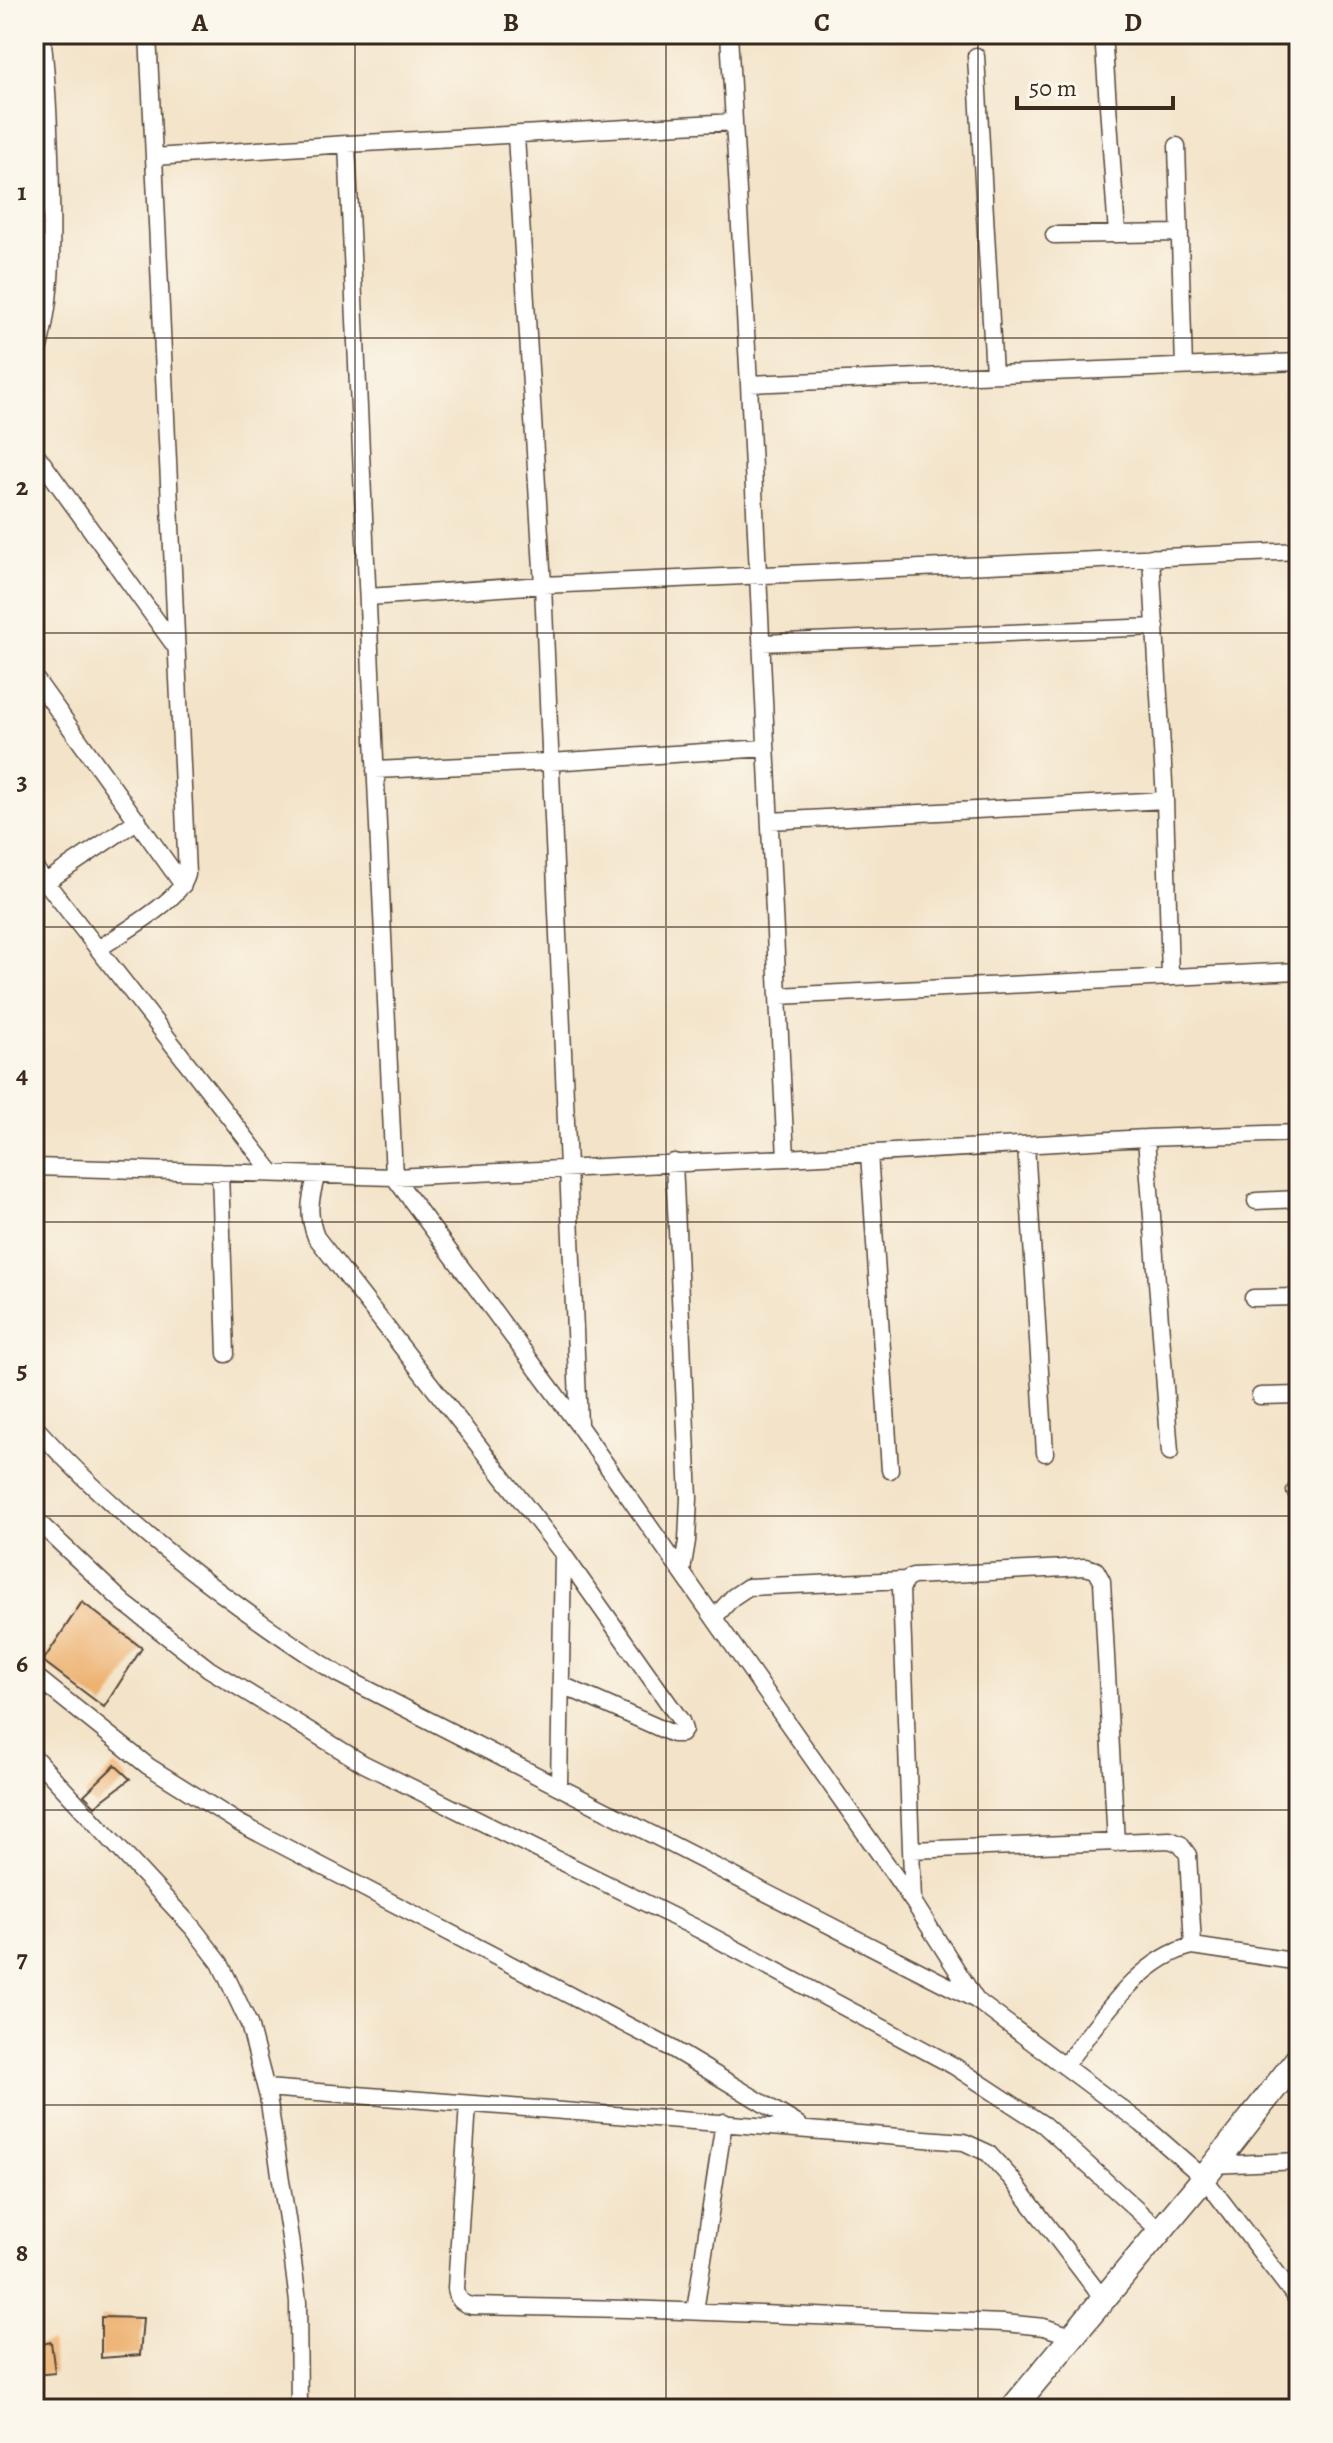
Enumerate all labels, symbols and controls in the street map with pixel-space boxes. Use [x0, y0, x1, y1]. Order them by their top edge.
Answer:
text: A [191, 5, 209, 40]
text: B [503, 5, 519, 40]
text: C [814, 5, 830, 40]
text: D [1124, 5, 1142, 40]
scale bar [1017, 60, 1173, 110]
text: 50 m [1029, 72, 1077, 104]
text: 1 [17, 174, 27, 209]
text: 2 [16, 469, 29, 504]
text: 3 [16, 763, 28, 798]
text: 4 [16, 1057, 28, 1092]
text: 5 [16, 1352, 28, 1387]
text: 6 [16, 1646, 28, 1681]
text: 7 [16, 1941, 28, 1976]
text: 8 [16, 2235, 28, 2270]

